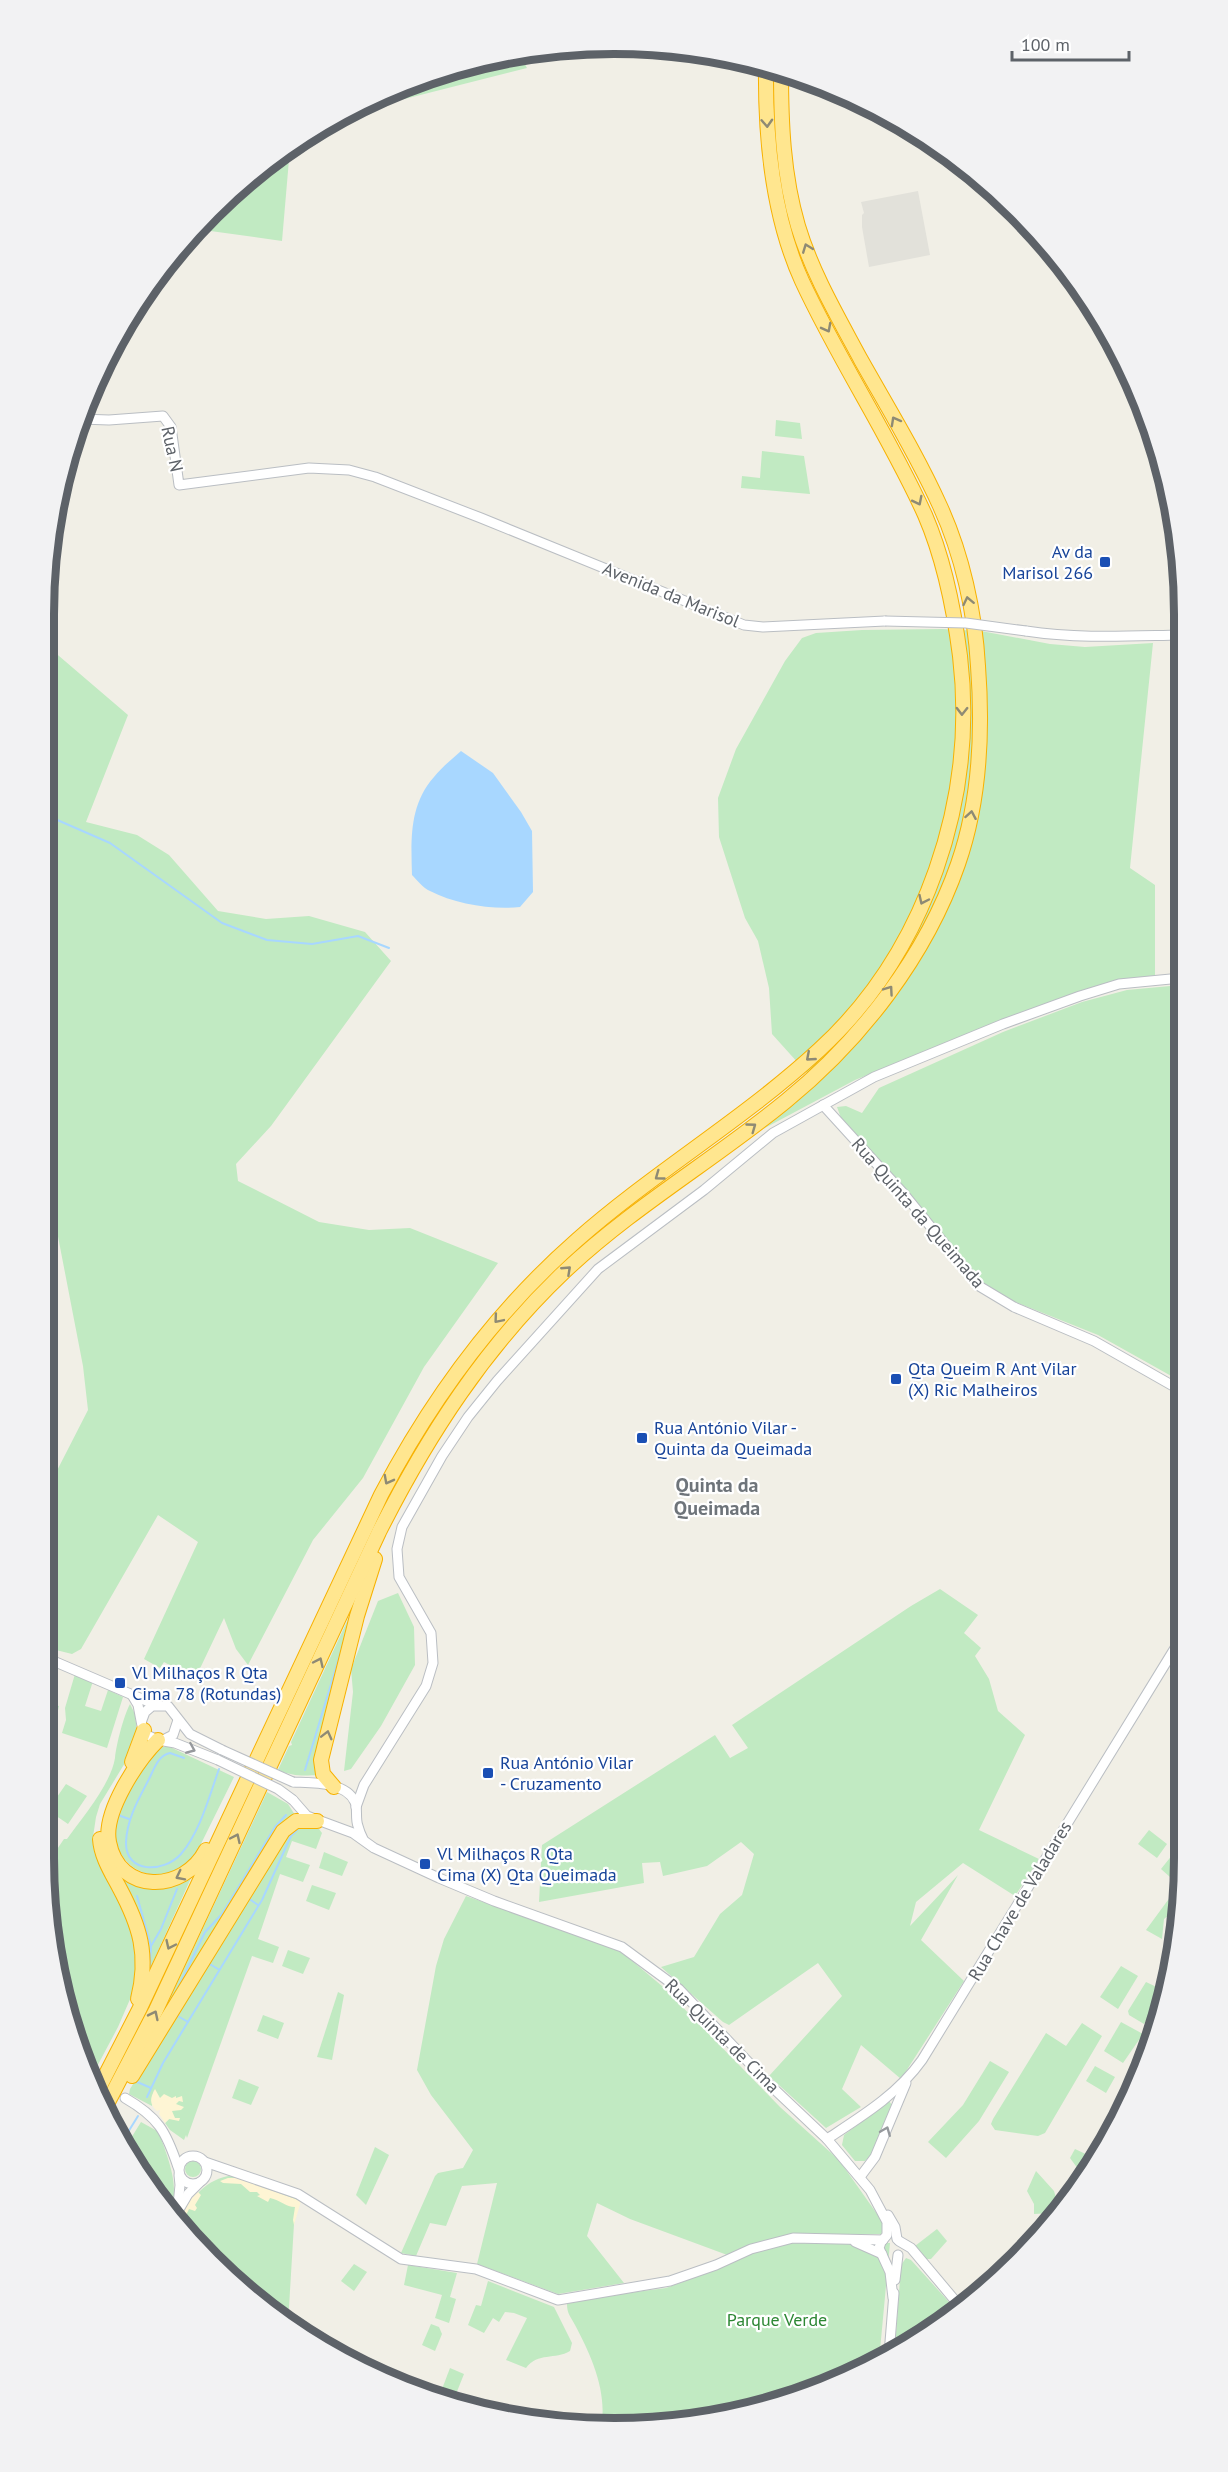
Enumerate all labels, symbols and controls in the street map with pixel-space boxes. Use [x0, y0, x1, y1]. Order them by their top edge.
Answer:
scale bar [1012, 24, 1129, 62]
text: 100 m [1021, 33, 1070, 56]
one-way arrow [760, 119, 773, 128]
one-way arrow [801, 243, 814, 254]
one-way arrow [820, 322, 831, 332]
one-way arrow [891, 417, 902, 427]
street label: Rua N [156, 424, 189, 474]
one-way arrow [910, 494, 922, 505]
place label: Av da Marisol 266 [1002, 540, 1093, 584]
marker: Av da Marisol 266 [1098, 555, 1112, 569]
street label: Avenida da Marisol [599, 557, 744, 633]
one-way arrow [963, 596, 976, 606]
one-way arrow [956, 707, 968, 716]
one-way arrow [964, 810, 976, 819]
one-way arrow [918, 894, 930, 905]
one-way arrow [882, 986, 893, 997]
one-way arrow [807, 1050, 817, 1061]
one-way arrow [745, 1123, 756, 1134]
street label: Rua Quinta da Queimada [847, 1133, 990, 1293]
one-way arrow [655, 1169, 666, 1180]
one-way arrow [560, 1266, 571, 1277]
one-way arrow [494, 1312, 505, 1323]
place label: Qta Queim R Ant Vilar (X) Ric Malheiros [908, 1357, 1077, 1401]
marker: Qta Queim R Ant Vilar (X) Ric Malheiros [889, 1372, 903, 1386]
place label: Rua António Vilar - Quinta da Queimada [654, 1416, 812, 1460]
marker: Rua António Vilar - Quinta da Queimada [635, 1431, 649, 1445]
district label: Quinta da Queimada [674, 1472, 760, 1521]
one-way arrow [384, 1473, 396, 1484]
one-way arrow [311, 1657, 323, 1668]
place label: Vl Milhaços R Qta Cima 78 (Rotundas) [131, 1661, 281, 1705]
marker: Vl Milhaços R Qta Cima 78 (Rotundas) [113, 1676, 127, 1690]
one-way arrow [320, 1730, 333, 1740]
one-way arrow [185, 1742, 196, 1754]
place label: Rua António Vilar - Cruzamento [500, 1751, 633, 1795]
marker: Rua António Vilar - Cruzamento [481, 1766, 495, 1780]
street label: Rua Chave de Valadares [963, 1817, 1076, 1985]
one-way arrow [229, 1834, 241, 1845]
place label: Vl Milhaços R Qta Cima (X) Qta Queimada [436, 1842, 617, 1886]
marker: Vl Milhaços R Qta Cima (X) Qta Queimada [418, 1857, 432, 1871]
one-way arrow [175, 1869, 186, 1881]
one-way arrow [165, 1939, 177, 1950]
street label: Rua Quinta de Cima [660, 1974, 784, 2098]
one-way arrow [146, 2010, 158, 2021]
one-way arrow [879, 2126, 891, 2137]
park label: Parque Verde [727, 2308, 827, 2331]

